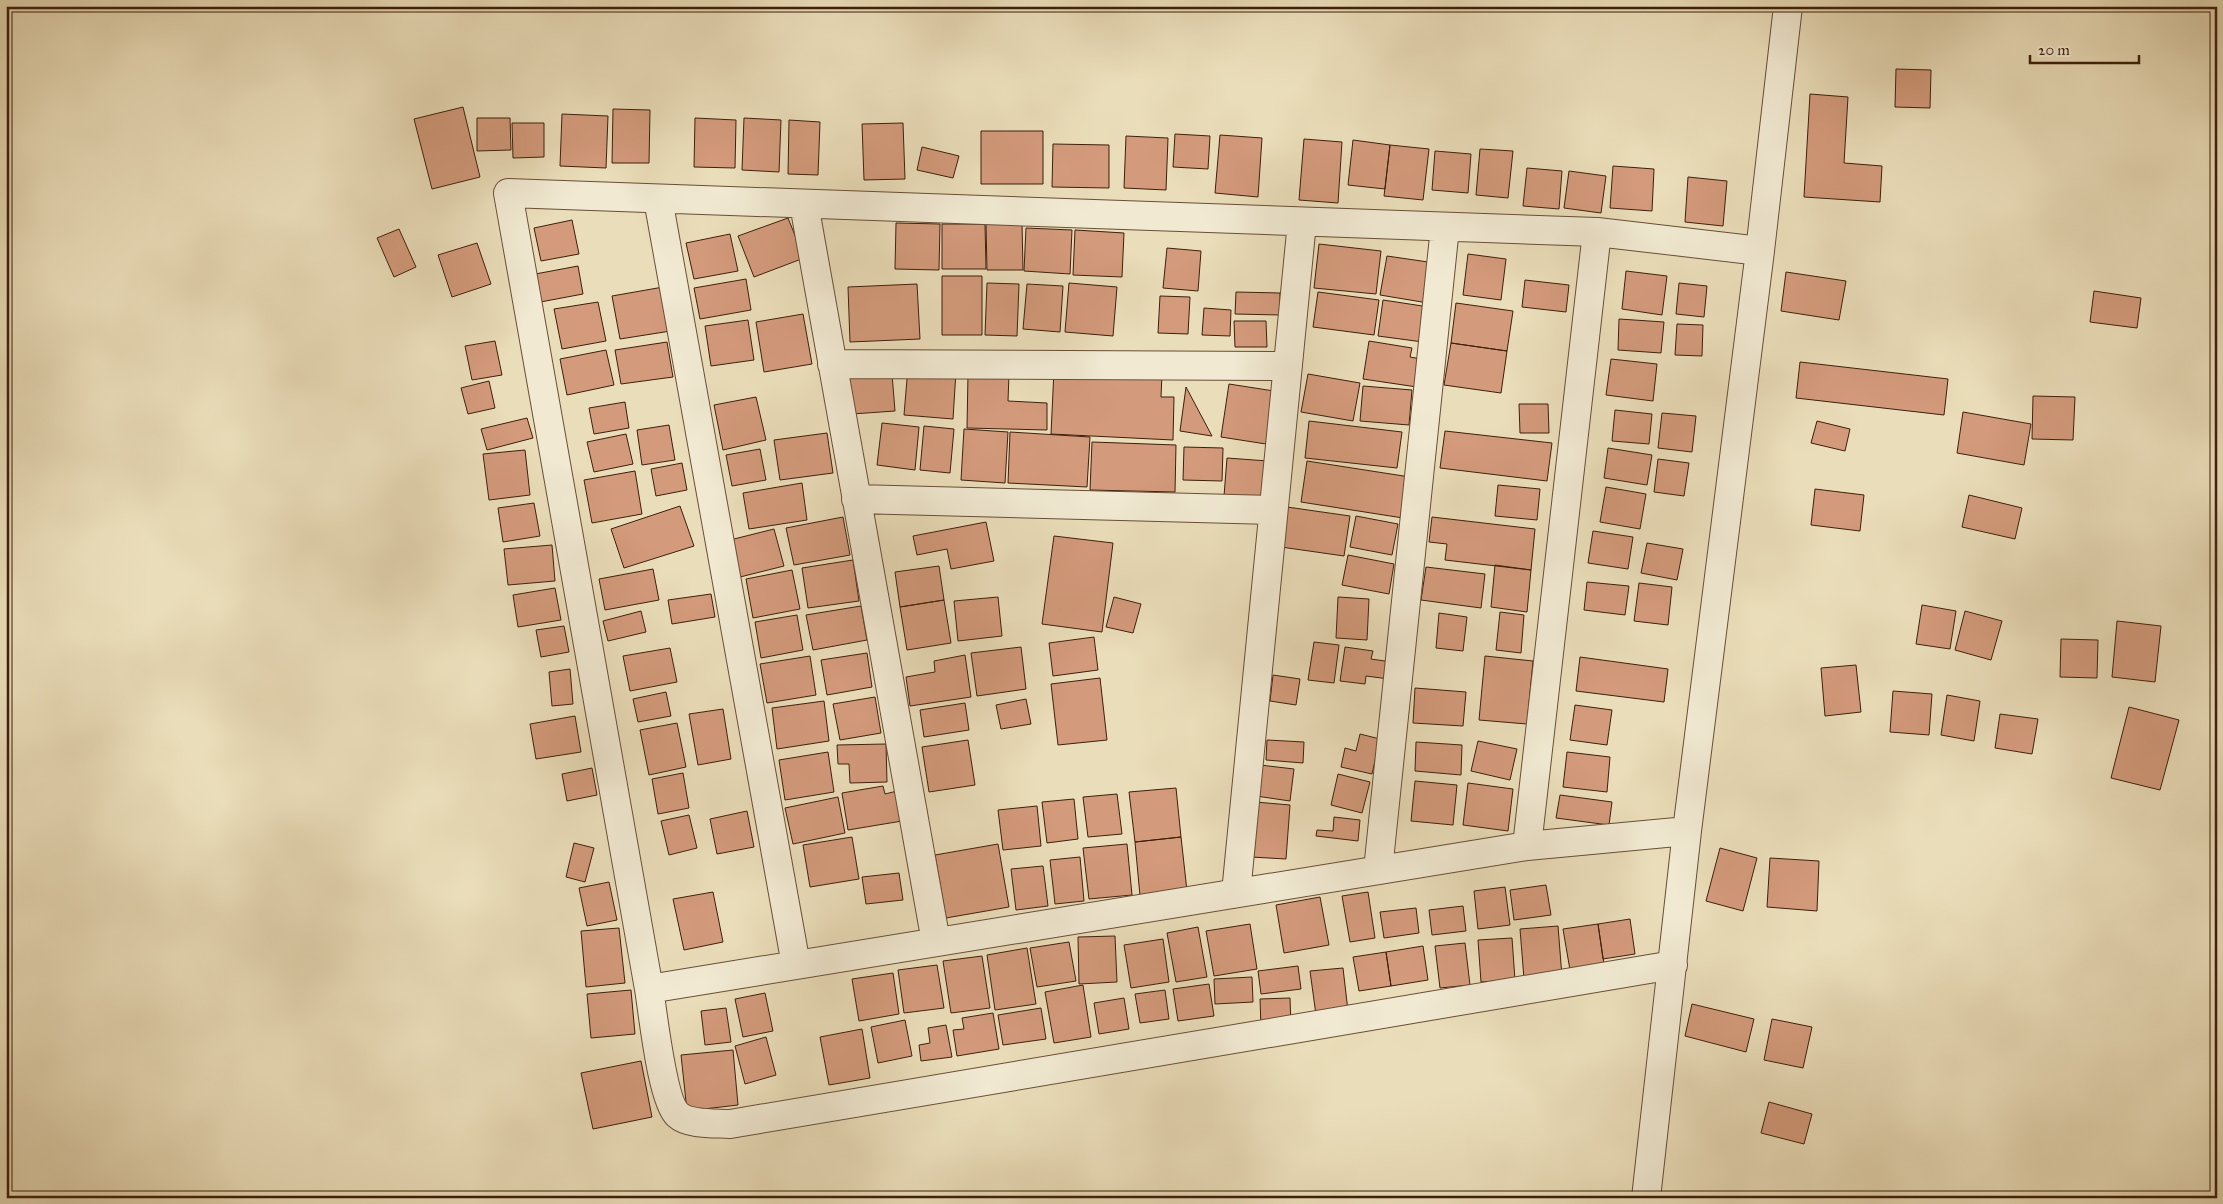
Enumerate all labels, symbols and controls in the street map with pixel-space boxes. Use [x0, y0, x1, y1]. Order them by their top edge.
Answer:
scale bar [2030, 32, 2139, 64]
text: 20 m [2038, 41, 2070, 59]

